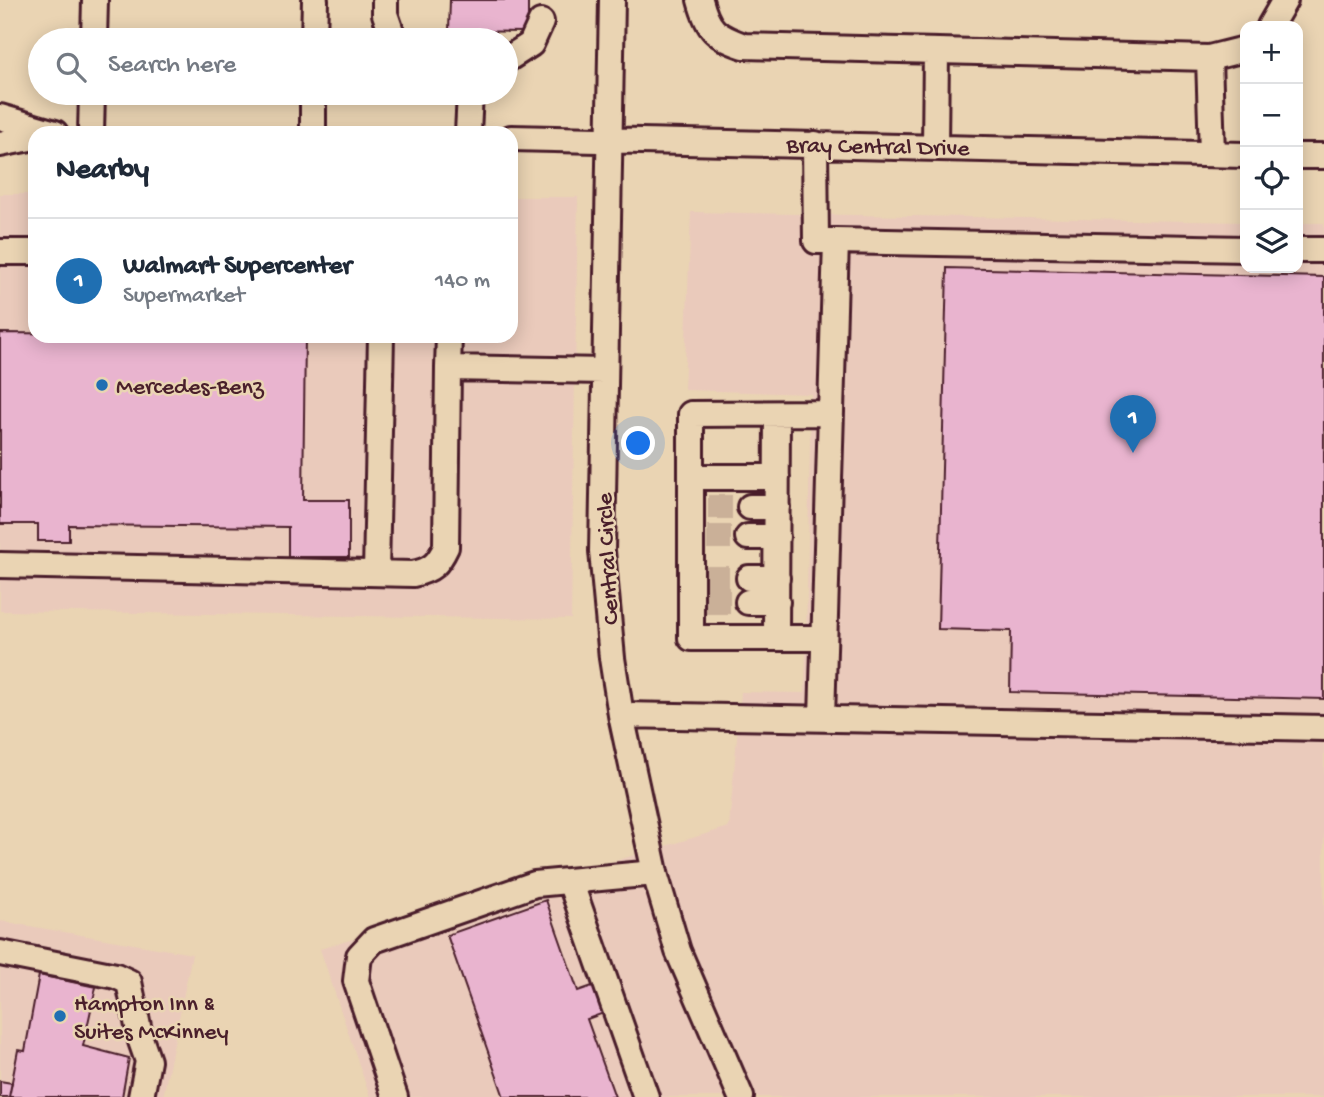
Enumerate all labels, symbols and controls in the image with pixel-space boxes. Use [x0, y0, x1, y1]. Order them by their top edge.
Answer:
map controls [1240, 21, 1303, 273]
button: + [1240, 21, 1303, 84]
search box [28, 28, 518, 105]
icon: search [52, 48, 90, 86]
text: Search here [108, 51, 236, 82]
button: − [1240, 84, 1303, 147]
street label: Bray Central Drive [785, 132, 970, 165]
button: locate [1240, 147, 1303, 210]
text: Nearby [56, 154, 149, 189]
button: layers [1240, 210, 1303, 273]
text: Walmart Supercenter [123, 252, 352, 283]
text: 1 [74, 268, 84, 295]
text: 140 m [435, 268, 490, 295]
text: Supermarket [123, 283, 245, 310]
place label: Mercedes-Benz [116, 374, 265, 403]
marker: Mercedes-Benz [94, 377, 110, 393]
pin: 1 [1110, 395, 1156, 453]
your location [621, 426, 655, 460]
street label: Central Circle [592, 492, 627, 625]
place label: Hampton Inn & Suites McKinney [74, 991, 229, 1048]
marker: Hampton Inn & Suites McKinney [52, 1008, 68, 1024]

